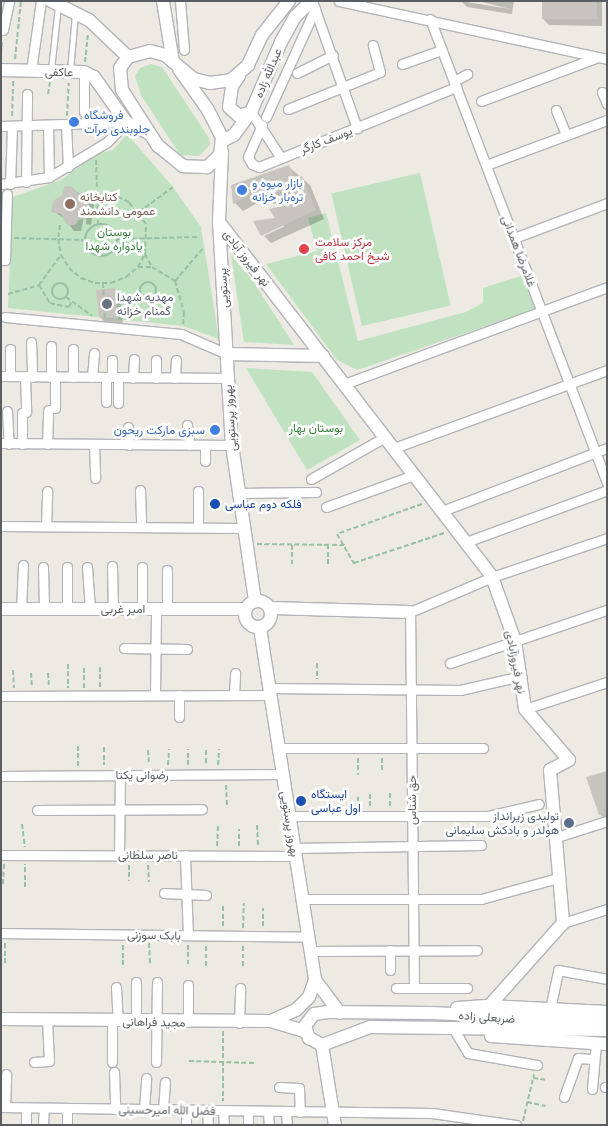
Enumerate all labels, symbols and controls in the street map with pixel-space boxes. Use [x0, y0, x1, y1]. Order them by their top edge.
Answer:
street label: عبدالله زاده [251, 46, 285, 100]
street label: عاکفی [45, 65, 73, 79]
place label: فروشگاه جلوبندی مرآت [84, 108, 150, 136]
marker: فروشگاه جلوبندی مرآت [68, 116, 80, 128]
street label: یوسف کارگر [298, 123, 354, 157]
place label: بازار میوه و تره‌بار خزانه [252, 176, 303, 204]
marker: بازار میوه و تره‌بار خزانه [236, 184, 248, 196]
place label: کتابخانه عمومی دانشمند [80, 190, 155, 218]
marker: کتابخانه عمومی دانشمند [64, 198, 76, 210]
street label: غلامرضا همدانی [499, 213, 539, 289]
park label: بوستان یادواره شهدا [85, 225, 143, 253]
street label: نهر فیروز آبادی [220, 227, 274, 289]
place label: مرکز سلامت شیخ احمد کافی [315, 235, 390, 263]
marker: مرکز سلامت شیخ احمد کافی [297, 242, 311, 256]
street label: پرستویی [215, 268, 231, 308]
place label: مهدیه شهدا گمنام خزانه [117, 290, 173, 318]
marker: مهدیه شهدا گمنام خزانه [101, 298, 113, 310]
street label: بهروز پرستویی [220, 384, 240, 452]
park label: بوستان بهار [289, 421, 343, 435]
place label: سبزی مارکت ریحون [114, 423, 205, 437]
marker: سبزی مارکت ریحون [209, 424, 221, 436]
place label: فلکه دوم عباسی [225, 497, 302, 511]
marker: فلکه دوم عباسی [209, 498, 221, 510]
street label: امیر غربی [101, 602, 145, 616]
street label: نهر فیروزآبادی [503, 629, 529, 695]
street label: رضوانی یکتا [115, 768, 169, 782]
street label: حق شناس [405, 775, 419, 825]
place label: ایستگاه اول عباسی [311, 787, 361, 815]
street label: بهروز پرستویی [278, 790, 302, 858]
marker: ایستگاه اول عباسی [295, 795, 307, 807]
place label: تولیدی زیرانداز هولدر و بادکش سلیمانی [446, 809, 559, 837]
marker: تولیدی زیرانداز هولدر و بادکش سلیمانی [563, 817, 575, 829]
street label: ناصر سلطانی [118, 848, 178, 862]
street label: بابک سوزنی [127, 927, 181, 943]
street label: ضربعلی زاده [458, 1008, 516, 1026]
street label: مجید فراهانی [122, 1014, 186, 1030]
street label: فضل الله امیرحسینی [118, 1102, 216, 1118]

